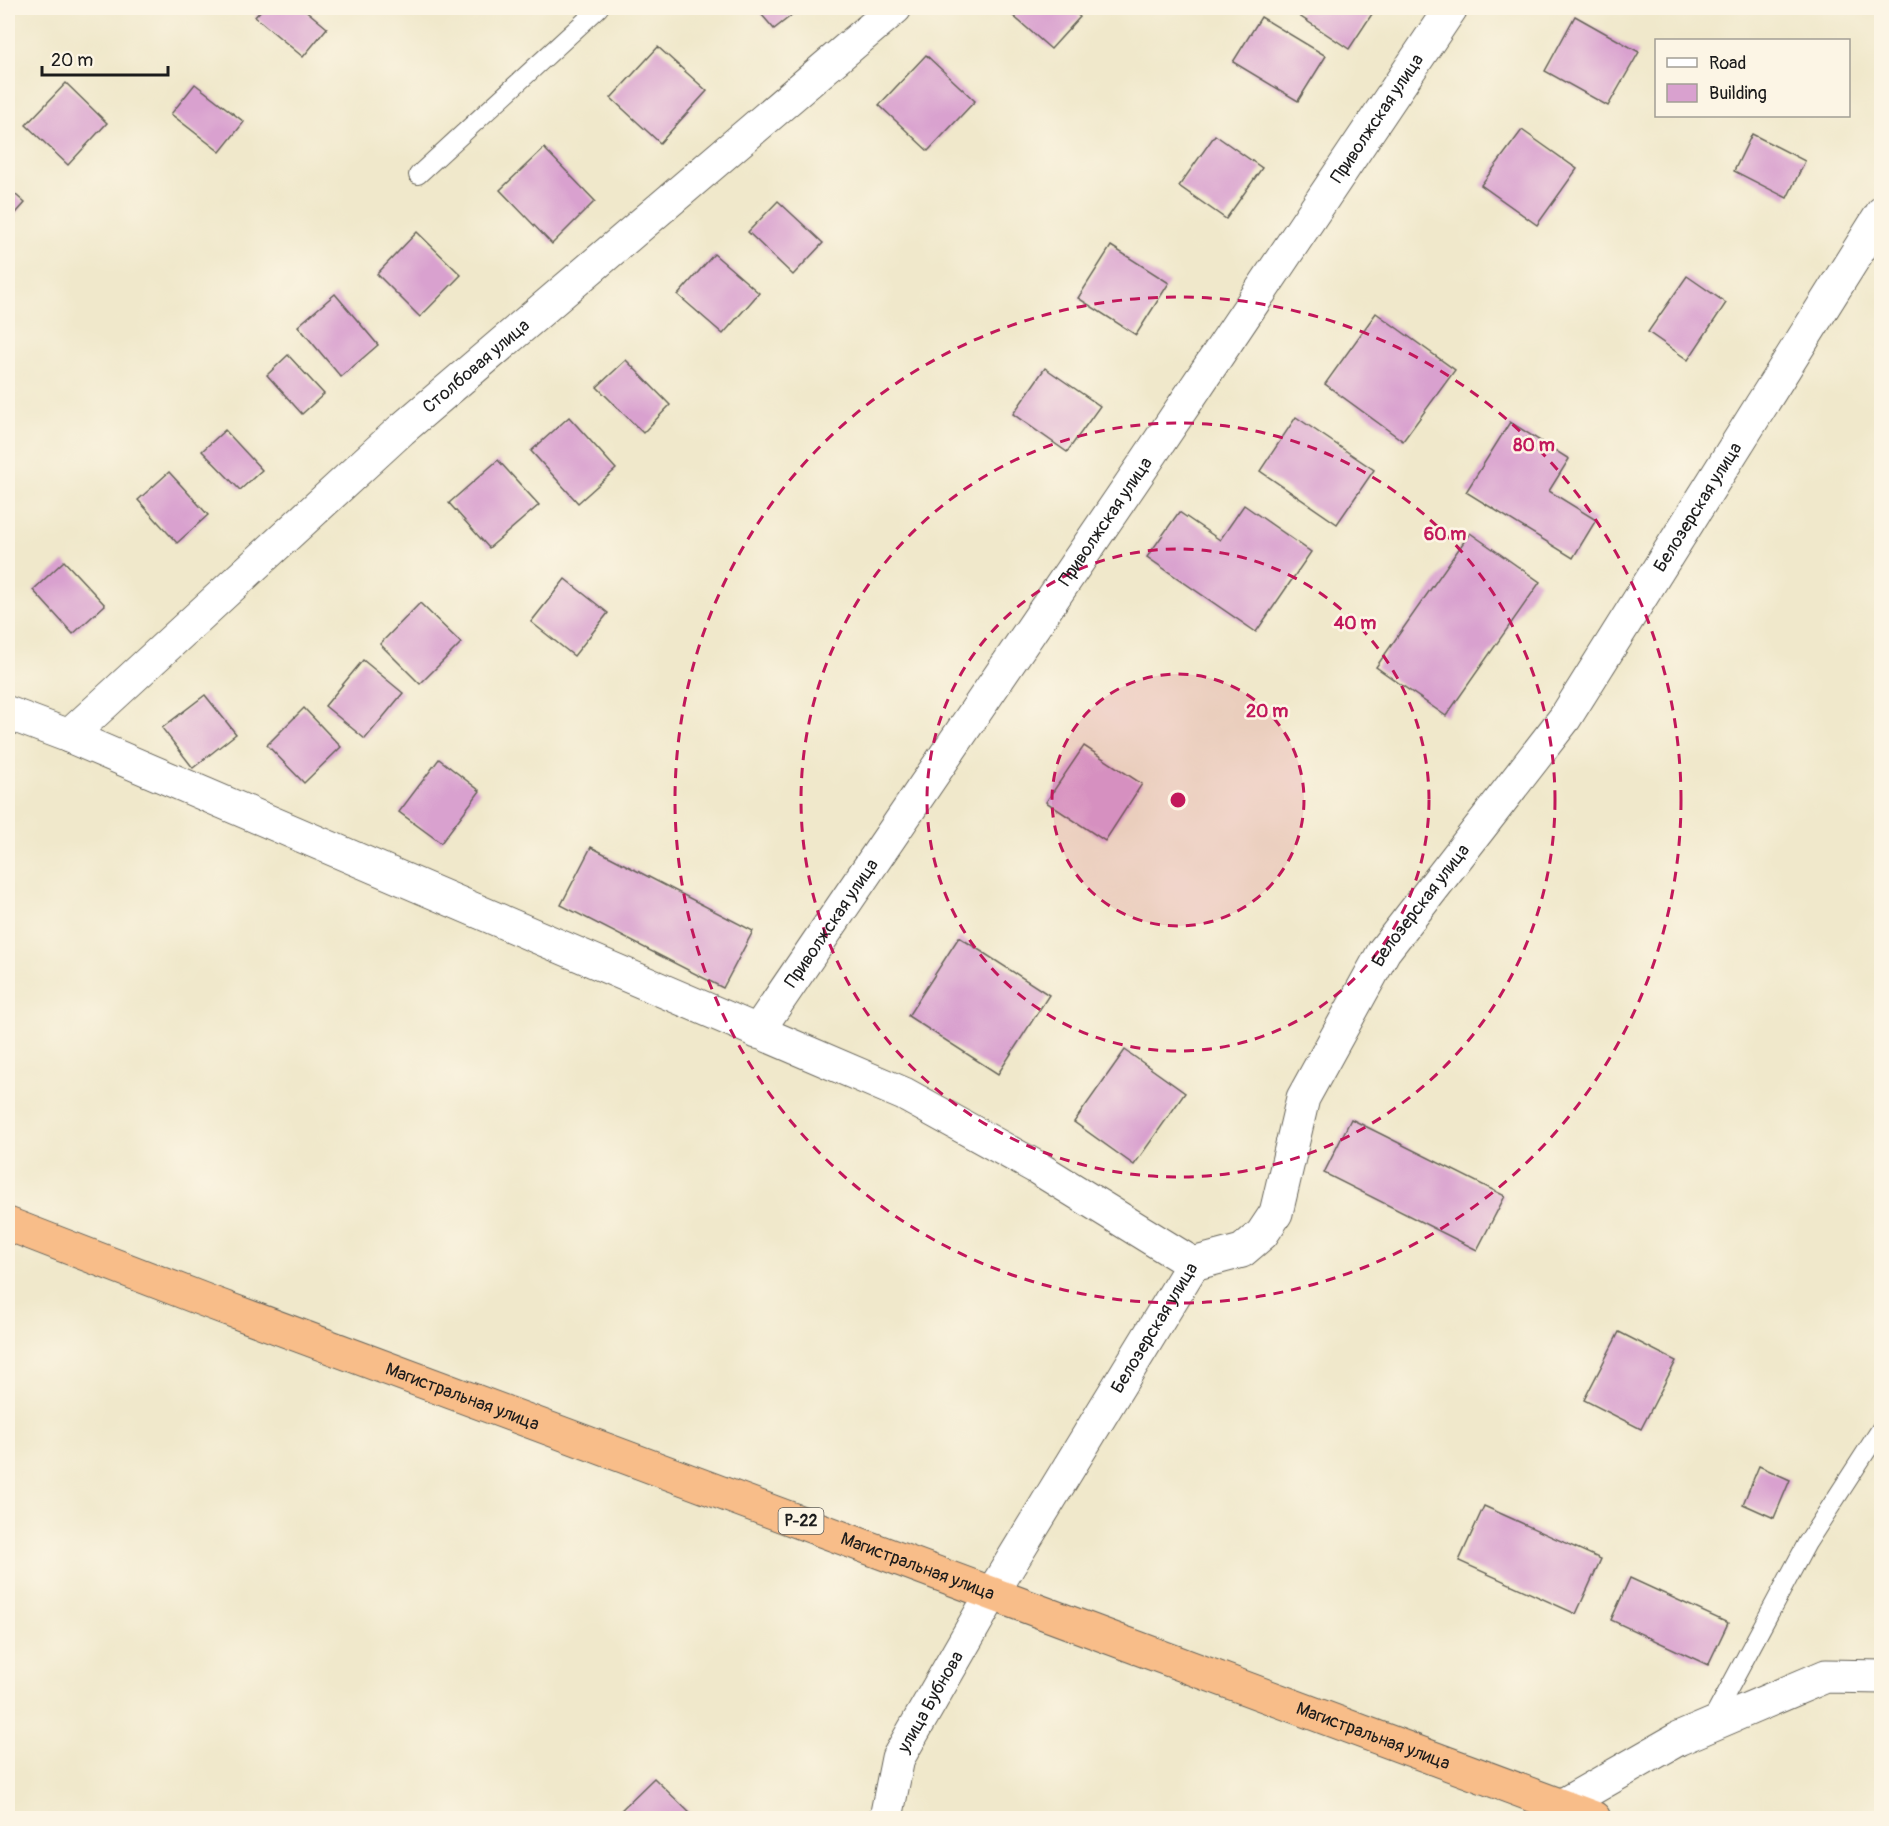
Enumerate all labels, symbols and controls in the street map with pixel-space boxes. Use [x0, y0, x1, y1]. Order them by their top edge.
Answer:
scale bar [42, 39, 168, 77]
legend [1655, 39, 1850, 117]
text: 20 m [51, 49, 93, 72]
street label: Приволжская улица [1325, 49, 1428, 187]
text: Road [1709, 52, 1746, 75]
text: Building [1709, 82, 1767, 105]
street label: Столбовая улица [418, 314, 534, 418]
text: 80 m [1513, 434, 1555, 457]
street label: Белозерская улица [1648, 438, 1747, 576]
street label: Приволжская улица [1053, 453, 1157, 590]
text: 60 m [1424, 523, 1466, 546]
text: 40 m [1334, 612, 1376, 635]
text: 20 m [1246, 700, 1288, 723]
centre of rings [1168, 790, 1188, 810]
street label: Белозерская улица [1366, 839, 1474, 971]
street label: Приволжская улица [779, 854, 883, 992]
street label: Белозерская улица [1106, 1258, 1203, 1397]
street label: Магистральная улица [382, 1357, 543, 1435]
road number: Р-22 [778, 1508, 824, 1534]
street label: Магистральная улица [838, 1527, 998, 1605]
street label: улица Бубнова [892, 1647, 968, 1758]
street label: Магистральная улица [1293, 1697, 1453, 1775]

